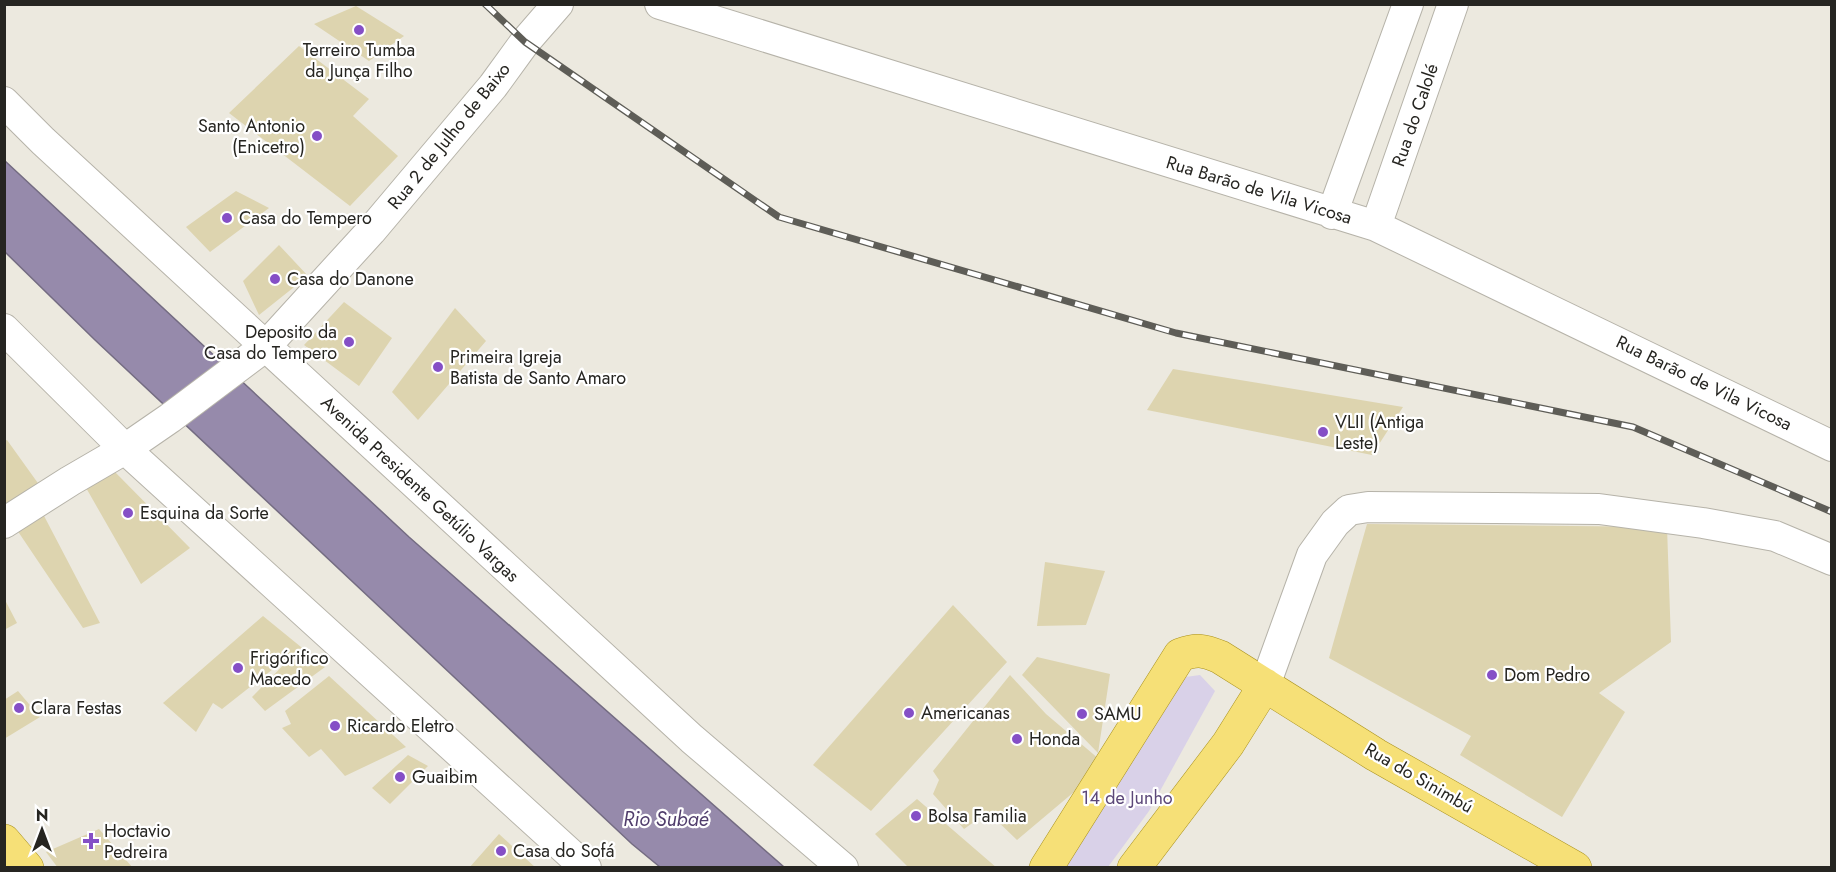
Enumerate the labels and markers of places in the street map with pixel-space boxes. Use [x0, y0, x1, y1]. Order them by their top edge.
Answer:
marker: Terreiro Tumba da Junça Filho [352, 23, 366, 37]
place label: Terreiro Tumba da Junça Filho [303, 37, 415, 84]
place label: Santo Antonio (Enicetro) [198, 113, 305, 160]
marker: Santo Antonio (Enicetro) [310, 129, 324, 143]
place label: Casa do Tempero [239, 205, 372, 231]
marker: Casa do Tempero [220, 211, 234, 225]
place label: Casa do Danone [287, 266, 414, 292]
marker: Casa do Danone [268, 272, 282, 286]
place label: Deposito da Casa do Tempero [204, 319, 337, 366]
marker: Deposito da Casa do Tempero [342, 335, 356, 349]
place label: Primeira Igreja Batista de Santo Amaro [450, 344, 626, 391]
marker: Primeira Igreja Batista de Santo Amaro [431, 360, 445, 374]
place label: VLII (Antiga Leste) [1335, 409, 1424, 456]
marker: VLII (Antiga Leste) [1316, 425, 1330, 439]
place label: Esquina da Sorte [140, 500, 269, 526]
marker: Esquina da Sorte [121, 506, 135, 520]
place label: Frigórifico Macedo [250, 645, 329, 692]
marker: Frigórifico Macedo [231, 661, 245, 675]
place label: Dom Pedro [1504, 662, 1590, 688]
marker: Dom Pedro [1485, 668, 1499, 682]
place label: Clara Festas [31, 695, 122, 721]
place label: Americanas [921, 700, 1010, 726]
marker: Clara Festas [12, 701, 26, 715]
place label: SAMU [1094, 701, 1142, 727]
marker: Americanas [902, 706, 916, 720]
marker: SAMU [1075, 707, 1089, 721]
place label: Ricardo Eletro [347, 713, 454, 739]
marker: Ricardo Eletro [328, 719, 342, 733]
place label: Honda [1029, 726, 1080, 752]
marker: Honda [1010, 732, 1024, 746]
place label: Guaibim [412, 764, 478, 790]
marker: Guaibim [393, 770, 407, 784]
place label: Bolsa Familia [928, 803, 1027, 829]
marker: Bolsa Familia [909, 809, 923, 823]
place label: Hoctavio Pedreira [104, 818, 171, 865]
marker: Hoctavio Pedreira [82, 832, 100, 850]
place label: Casa do Sofá [513, 838, 614, 864]
marker: Casa do Sofá [494, 844, 508, 858]

